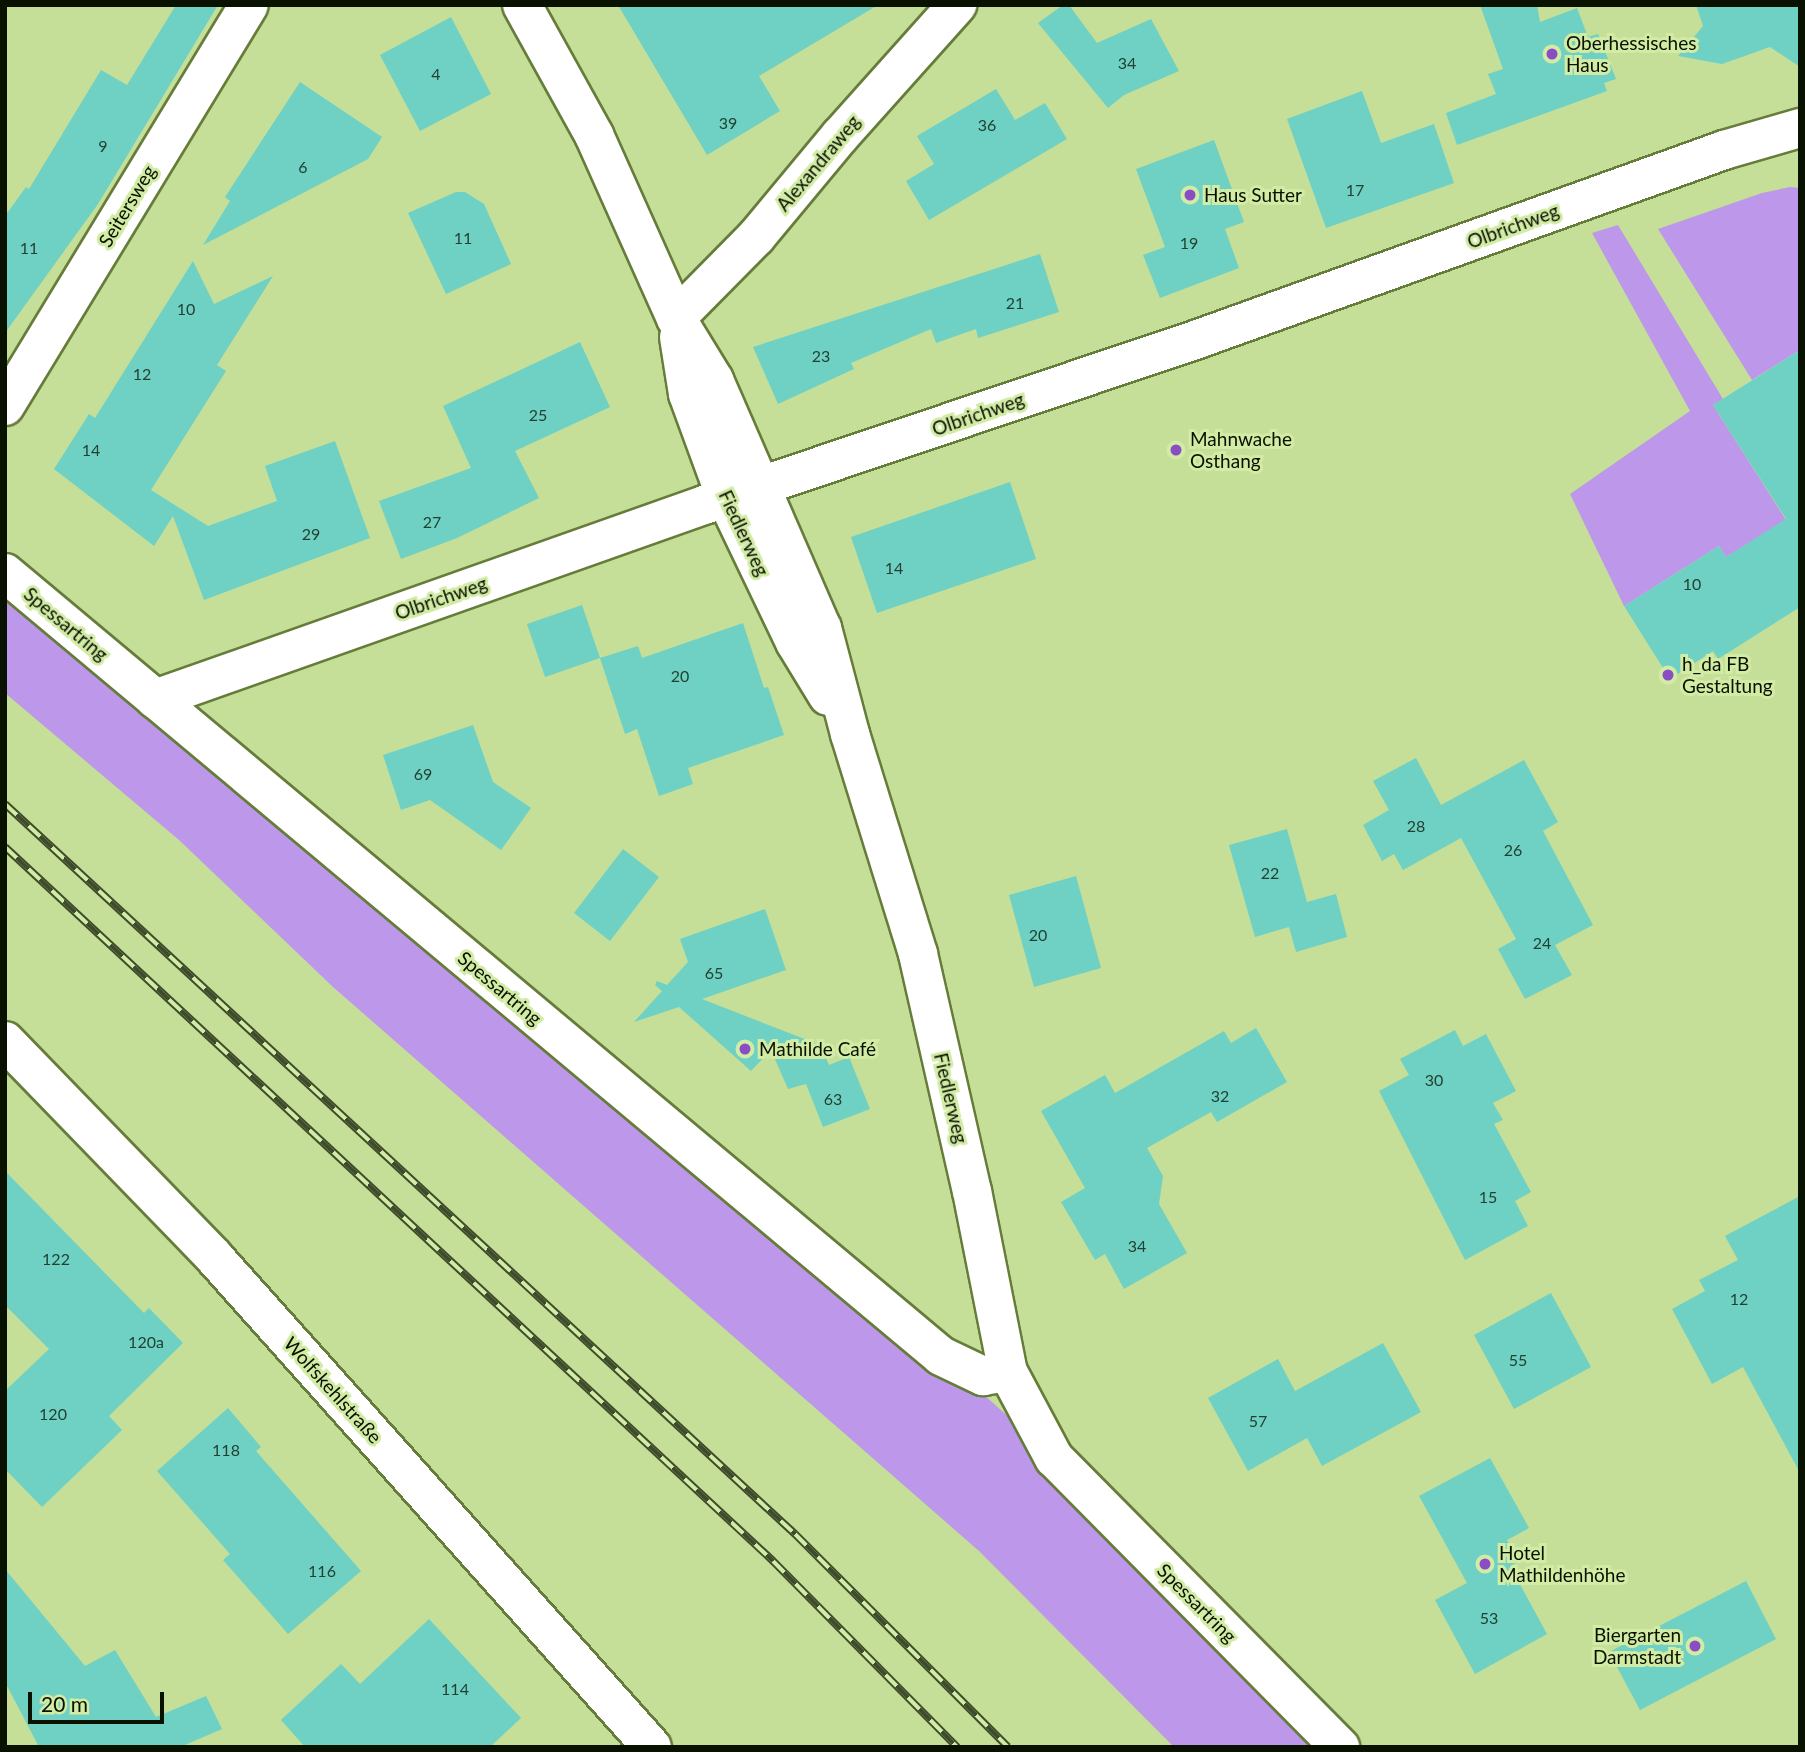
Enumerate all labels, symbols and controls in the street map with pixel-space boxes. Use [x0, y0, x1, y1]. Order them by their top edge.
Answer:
place label: Oberhessisches Haus [1566, 32, 1696, 76]
marker: Oberhessisches Haus [1544, 46, 1560, 62]
house number: 34 [1118, 53, 1136, 73]
house number: 4 [431, 64, 441, 84]
street label: Alexandraweg [771, 110, 865, 216]
house number: 39 [719, 113, 737, 133]
house number: 36 [978, 115, 996, 135]
house number: 9 [98, 136, 108, 156]
house number: 6 [298, 157, 308, 177]
street label: Seitersweg [94, 161, 160, 251]
house number: 17 [1346, 180, 1364, 200]
place label: Haus Sutter [1204, 184, 1302, 206]
marker: Haus Sutter [1182, 187, 1198, 203]
street label: Olbrichweg [1464, 199, 1562, 253]
house number: 11 [454, 228, 472, 248]
house number: 19 [1180, 233, 1198, 253]
house number: 11 [20, 238, 38, 258]
house number: 21 [1006, 293, 1024, 313]
house number: 10 [177, 299, 195, 319]
house number: 23 [812, 346, 830, 366]
house number: 12 [133, 364, 151, 384]
street label: Olbrichweg [929, 388, 1027, 440]
house number: 25 [529, 405, 547, 425]
place label: Mahnwache Osthang [1190, 428, 1292, 472]
house number: 14 [82, 440, 100, 460]
marker: Mahnwache Osthang [1168, 442, 1184, 458]
street label: Fiedlerweg [714, 486, 774, 580]
house number: 27 [423, 512, 441, 532]
house number: 29 [302, 524, 320, 544]
house number: 14 [885, 558, 903, 578]
street label: Olbrichweg [392, 572, 490, 624]
house number: 10 [1683, 574, 1701, 594]
street label: Spessartring [19, 582, 113, 666]
place label: h_da FB Gestaltung [1682, 653, 1773, 697]
house number: 20 [671, 666, 689, 686]
marker: h_da FB Gestaltung [1660, 667, 1676, 683]
house number: 69 [414, 764, 432, 784]
house number: 28 [1407, 816, 1425, 836]
house number: 26 [1504, 840, 1522, 860]
house number: 22 [1261, 863, 1279, 883]
house number: 20 [1029, 925, 1047, 945]
house number: 24 [1533, 933, 1551, 953]
street label: Spessartring [453, 946, 547, 1030]
house number: 65 [705, 963, 723, 983]
place label: Mathilde Café [759, 1038, 876, 1060]
marker: Mathilde Café [737, 1041, 753, 1057]
street label: Fiedlerweg [930, 1051, 972, 1145]
house number: 30 [1425, 1070, 1443, 1090]
house number: 32 [1211, 1086, 1229, 1106]
house number: 63 [824, 1089, 842, 1109]
house number: 15 [1479, 1187, 1497, 1207]
house number: 34 [1128, 1236, 1146, 1256]
house number: 122 [42, 1249, 70, 1269]
house number: 12 [1730, 1289, 1748, 1309]
house number: 120a [128, 1332, 164, 1352]
street label: Wolfskehlstraße [279, 1332, 387, 1448]
house number: 55 [1509, 1350, 1527, 1370]
house number: 120 [39, 1404, 67, 1424]
house number: 57 [1249, 1411, 1267, 1431]
house number: 118 [212, 1440, 240, 1460]
place label: Hotel Mathildenhöhe [1499, 1542, 1625, 1586]
marker: Hotel Mathildenhöhe [1477, 1556, 1493, 1572]
street label: Spessartring [1153, 1559, 1241, 1647]
house number: 116 [308, 1561, 336, 1581]
house number: 53 [1480, 1608, 1498, 1628]
place label: Biergarten Darmstadt [1593, 1624, 1681, 1668]
marker: Biergarten Darmstadt [1687, 1638, 1703, 1654]
scale bar [32, 1678, 168, 1722]
house number: 114 [441, 1679, 469, 1699]
text: 20 m [41, 1691, 88, 1716]

